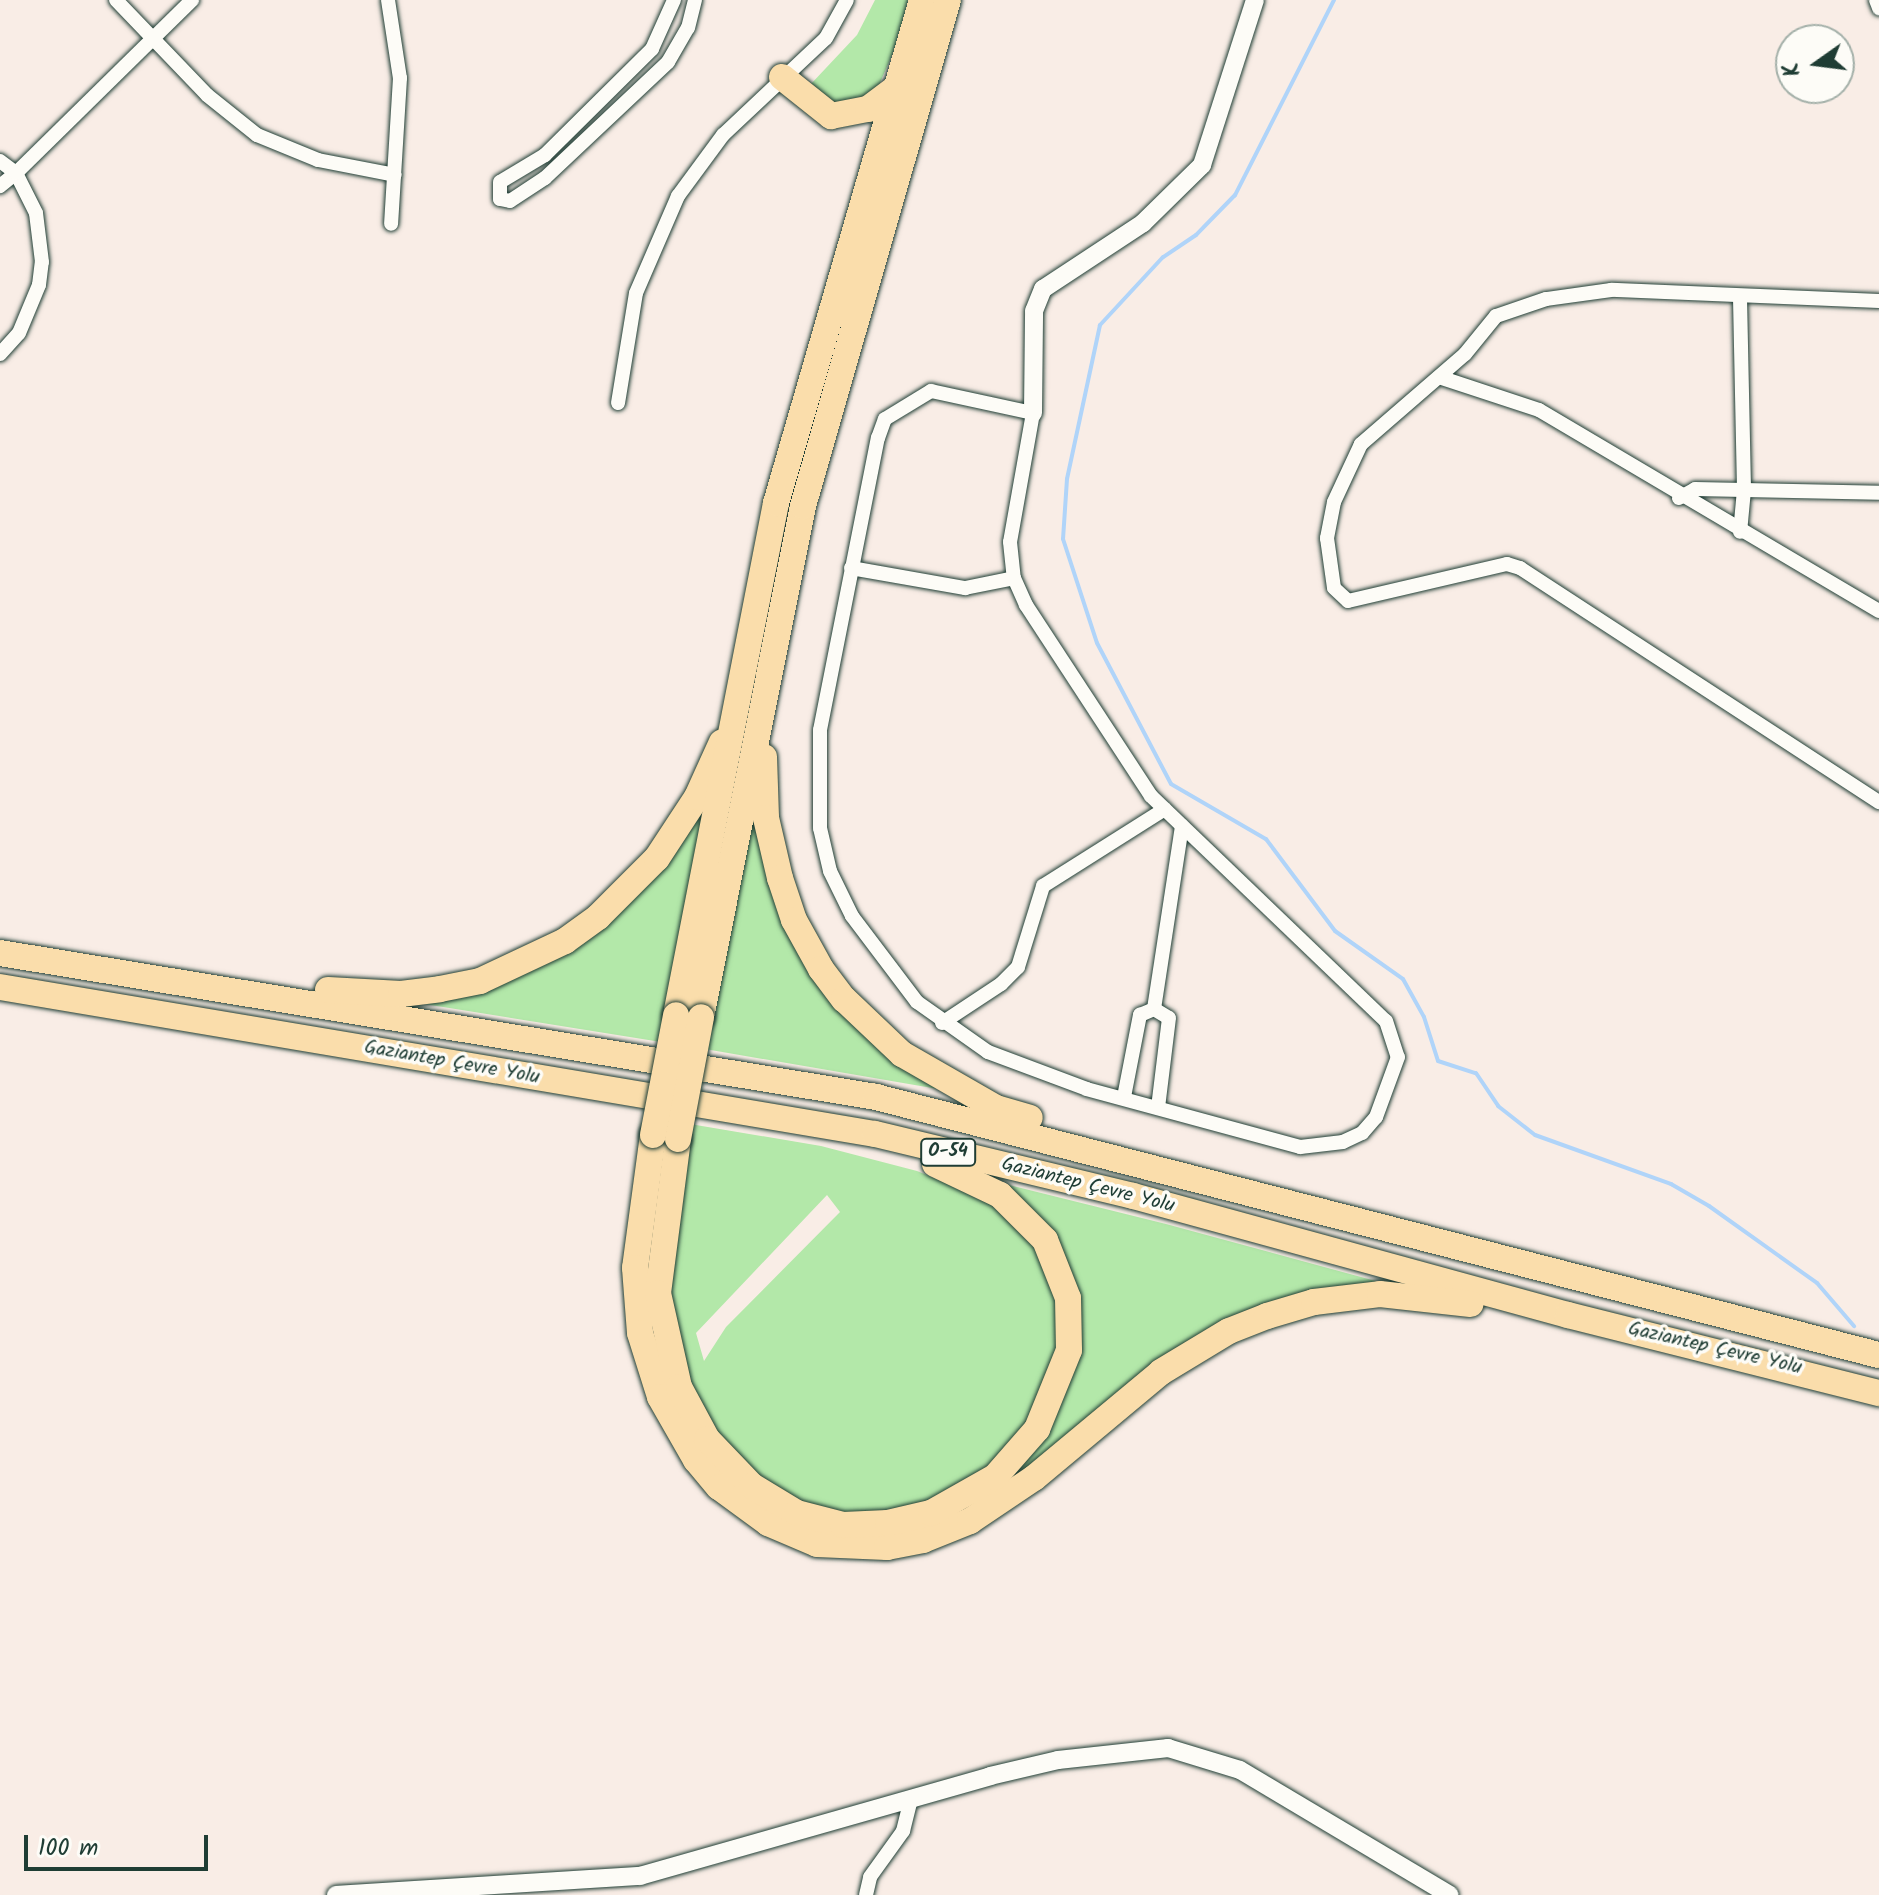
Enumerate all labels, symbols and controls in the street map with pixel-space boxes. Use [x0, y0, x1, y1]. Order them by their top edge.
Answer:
north arrow [1775, 24, 1855, 104]
text: K [1775, 59, 1812, 80]
street label: Gaziantep Çevre Yolu [362, 1036, 542, 1090]
road number: O-54 [920, 1138, 976, 1166]
street label: Gaziantep Çevre Yolu [999, 1153, 1177, 1219]
street label: Gaziantep Çevre Yolu [1626, 1317, 1804, 1381]
scale bar [28, 1819, 212, 1869]
text: 100 m [38, 1829, 98, 1868]

